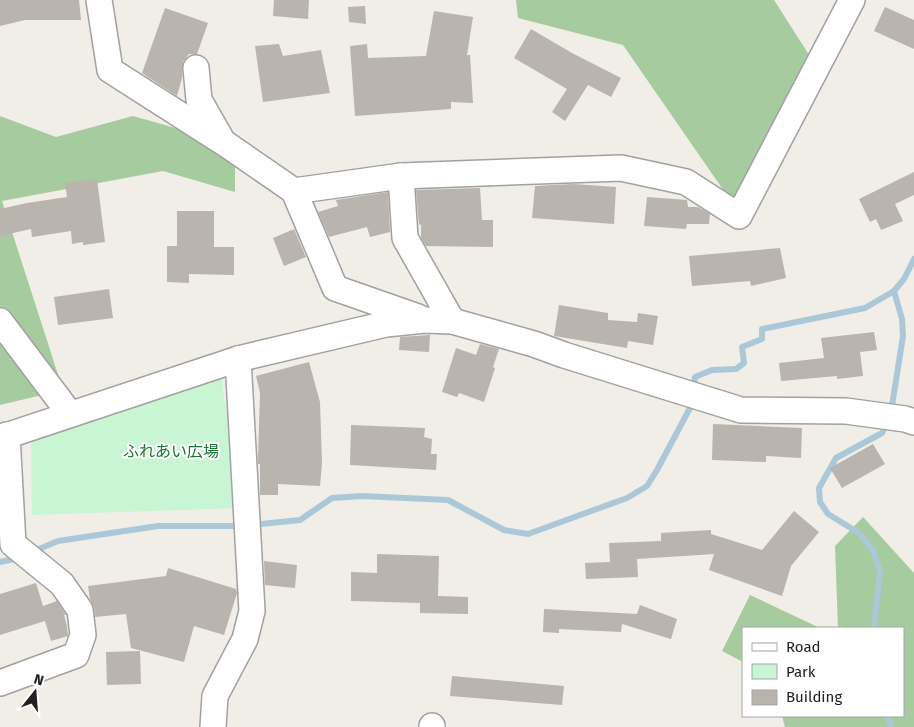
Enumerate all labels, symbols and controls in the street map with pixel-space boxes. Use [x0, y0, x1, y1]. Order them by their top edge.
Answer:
park label: ふれあい広場 [123, 442, 219, 461]
legend [742, 627, 904, 717]
text: Road [786, 638, 821, 656]
text: Park [786, 663, 816, 681]
north arrow [10, 667, 60, 717]
text: N [32, 671, 46, 690]
text: Building [786, 688, 842, 706]

